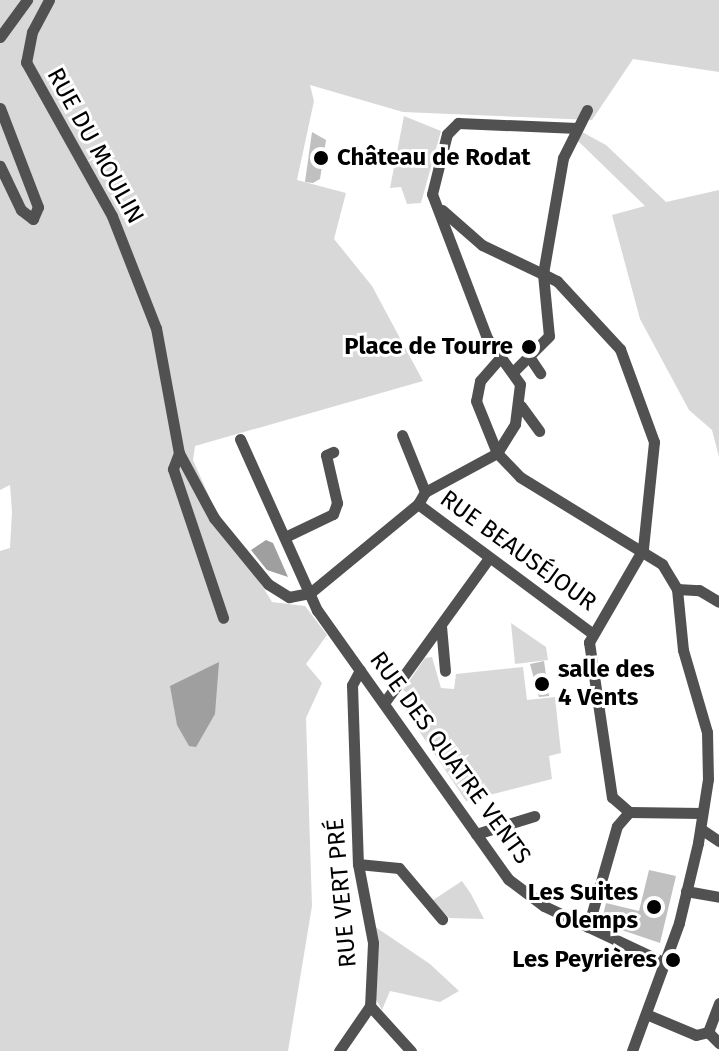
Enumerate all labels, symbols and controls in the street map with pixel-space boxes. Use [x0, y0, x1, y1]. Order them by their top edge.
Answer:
street label: RUE DU MOULIN [40, 63, 150, 229]
place label: Château de Rodat [337, 144, 531, 172]
marker: Château de Rodat [312, 149, 330, 167]
place label: Place de Tourre [344, 333, 513, 361]
marker: Place de Tourre [520, 338, 538, 356]
street label: RUE BEAUSÉJOUR [434, 485, 602, 617]
street label: RUE DES QUATRE VENTS [363, 646, 537, 870]
place label: salle des 4 Vents [558, 656, 655, 712]
marker: salle des 4 Vents [533, 675, 551, 693]
street label: RUE VERT PRÉ [321, 817, 363, 969]
place label: Les Suites Olemps [528, 879, 638, 935]
marker: Les Suites Olemps [645, 898, 663, 916]
place label: Les Peyrières [512, 946, 657, 974]
marker: Les Peyrières [664, 951, 682, 969]

